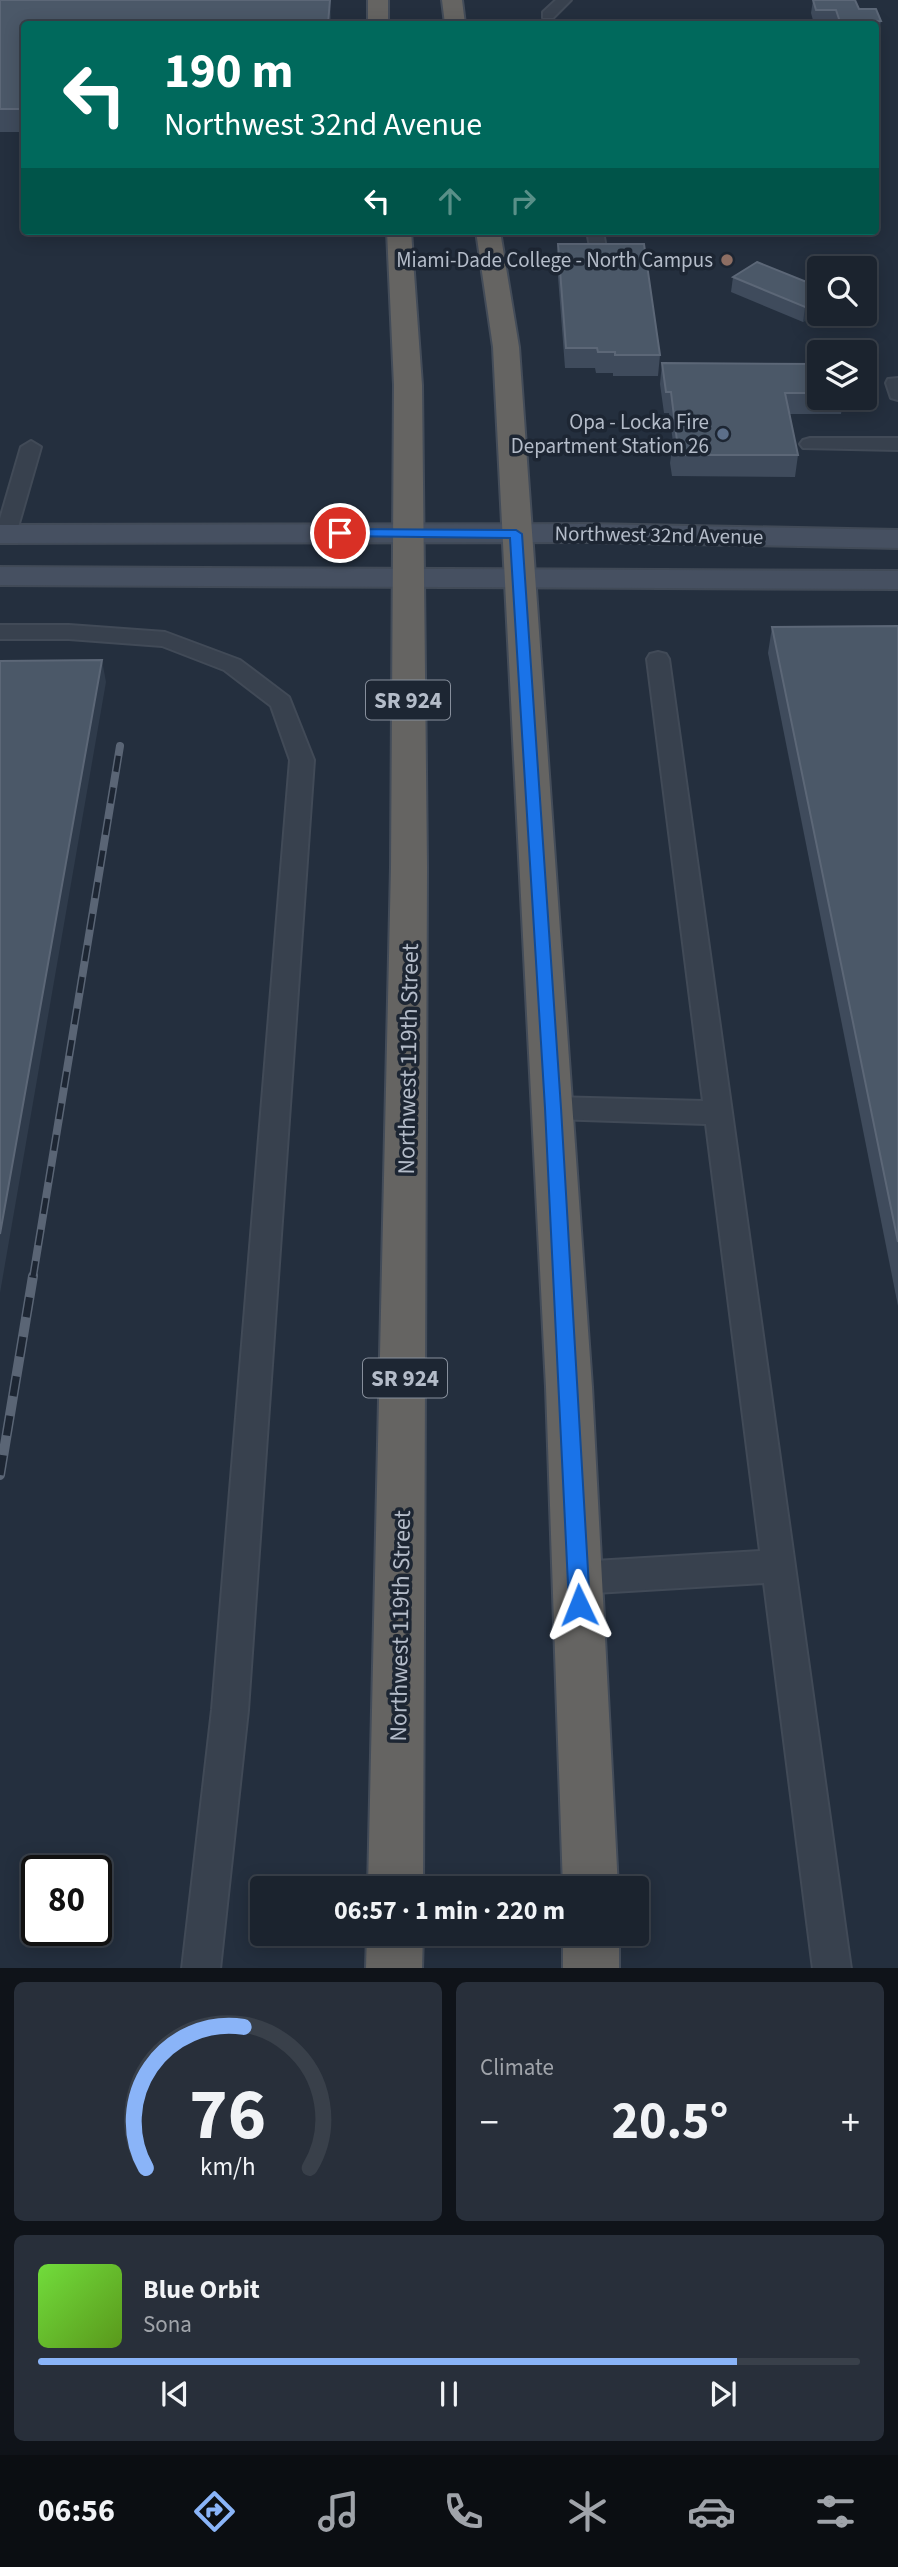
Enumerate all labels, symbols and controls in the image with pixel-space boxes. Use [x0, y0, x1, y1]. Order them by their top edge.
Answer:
text: 190 m [164, 37, 293, 107]
icon: left [49, 49, 140, 140]
text: Northwest 32nd Avenue [164, 102, 482, 148]
icon: left [358, 182, 396, 220]
icon: ahead [431, 182, 469, 220]
icon: right [504, 182, 542, 220]
place label: Miami-Dade College - North Campus [396, 245, 713, 275]
marker: Miami-Dade College - North Campus [719, 252, 735, 268]
map controls [807, 256, 877, 410]
button: search [807, 256, 877, 326]
button: layers [807, 340, 877, 410]
place label: Opa - Locka Fire Department Station 26 [511, 407, 709, 461]
marker: Opa - Locka Fire Department Station 26 [715, 426, 731, 442]
pin [310, 503, 370, 563]
icon: arrive [321, 514, 359, 552]
street label: Northwest 32nd Avenue [554, 518, 764, 552]
road number: SR 924 [366, 680, 450, 720]
street label: Northwest 119th Street [389, 943, 428, 1175]
road number: SR 924 [363, 1358, 447, 1398]
street label: Northwest 119th Street [381, 1510, 420, 1742]
position arrow [542, 1568, 616, 1642]
speed limit sign: 80 [21, 1855, 112, 1946]
text: 06:57 · 1 min · 220 m [334, 1892, 565, 1929]
text: Climate [480, 2051, 554, 2084]
text: 76 [190, 2063, 266, 2167]
text: 20.5° [612, 2085, 728, 2159]
text: − [480, 2096, 499, 2150]
text: + [841, 2096, 860, 2150]
text: km/h [200, 2148, 256, 2184]
text: Blue Orbit [143, 2271, 260, 2308]
text: Sona [143, 2308, 192, 2341]
icon: previous [156, 2375, 194, 2413]
icon: pause [430, 2375, 468, 2413]
icon: next [704, 2375, 742, 2413]
icon: directions [190, 2487, 239, 2536]
icon: music [314, 2487, 363, 2536]
icon: phone [439, 2487, 488, 2536]
icon: climate [563, 2487, 612, 2536]
icon: car [687, 2487, 736, 2536]
icon: filters [811, 2487, 860, 2536]
text: 06:56 [38, 2488, 115, 2534]

